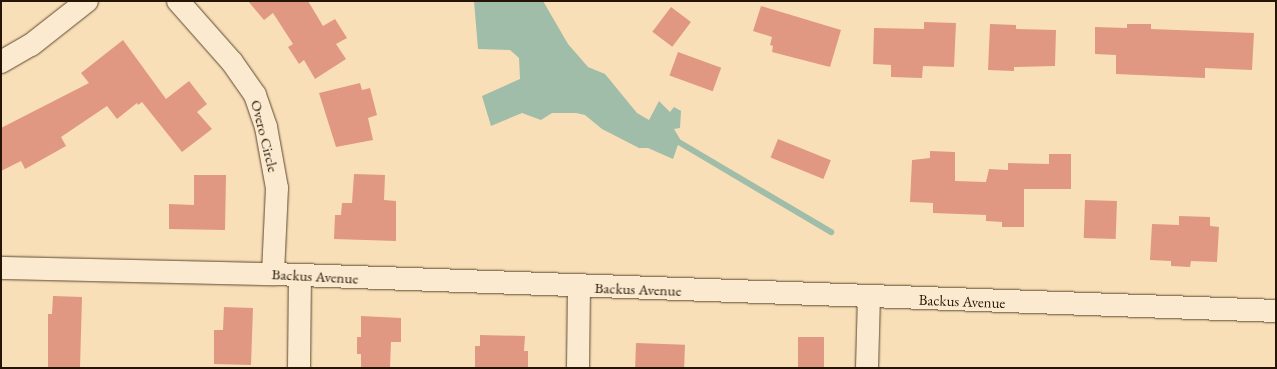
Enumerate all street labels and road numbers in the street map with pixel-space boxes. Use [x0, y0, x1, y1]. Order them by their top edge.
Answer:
street label: Overo Circle [247, 98, 283, 174]
street label: Backus Avenue [271, 265, 359, 287]
street label: Backus Avenue [594, 278, 682, 300]
street label: Backus Avenue [918, 290, 1006, 312]

